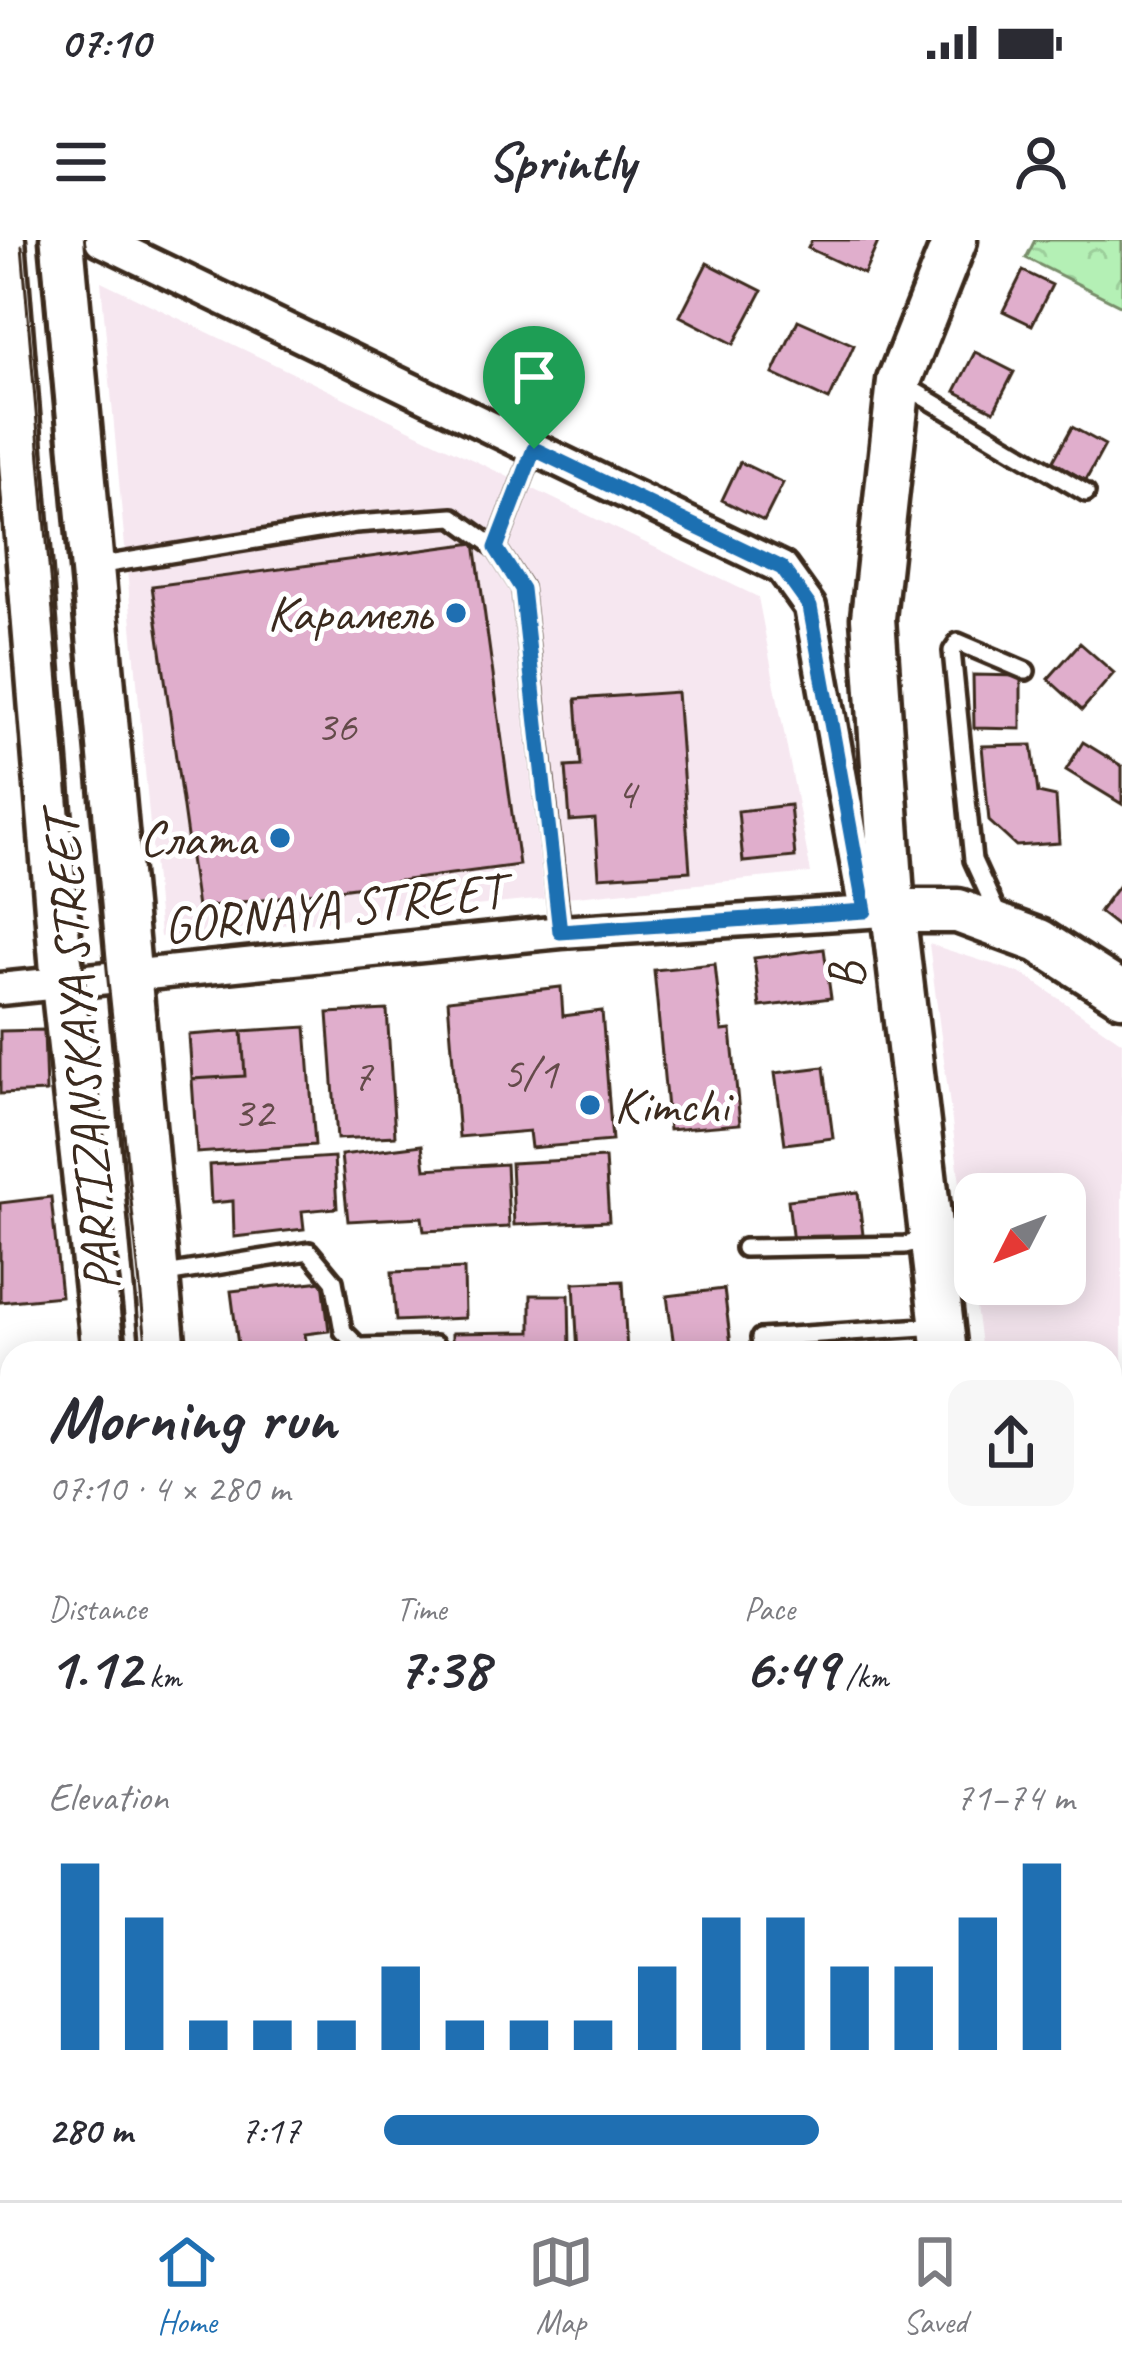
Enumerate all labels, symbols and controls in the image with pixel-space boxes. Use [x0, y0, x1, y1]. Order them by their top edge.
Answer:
text: 07:10 [60, 14, 150, 71]
text: Sprintly [487, 128, 635, 196]
icon: menu [48, 129, 114, 195]
icon: person [1008, 129, 1074, 195]
pin [483, 326, 585, 449]
icon: arrive [501, 344, 567, 410]
place label: Карамель [267, 581, 434, 645]
marker: Карамель [443, 600, 469, 626]
house number: 36 [316, 698, 358, 755]
house number: 4 [616, 765, 640, 822]
street label: PARTIZANSKAYA STREET [27, 800, 134, 1294]
place label: Слата [139, 806, 260, 870]
marker: Слата [267, 825, 293, 851]
street label: GORNAYA STREET [160, 857, 517, 958]
street label: B [812, 956, 879, 994]
house number: 5/1 [502, 1045, 560, 1102]
house number: 7 [352, 1047, 375, 1104]
place label: Kimchi [614, 1073, 734, 1137]
house number: 32 [233, 1084, 277, 1141]
marker: Kimchi [577, 1092, 603, 1118]
north arrow [954, 1173, 1086, 1305]
map controls [954, 1173, 1086, 1305]
text: Morning run [48, 1377, 336, 1460]
button: share [948, 1380, 1074, 1506]
text: 07:10 · 4 × 280 m [48, 1464, 290, 1513]
text: Distance [48, 1588, 146, 1630]
text: Time [396, 1588, 447, 1630]
text: Pace [744, 1588, 795, 1630]
text: 1.12 [48, 1630, 141, 1706]
text: 7:38 [396, 1630, 489, 1706]
text: 6:49 [744, 1630, 837, 1706]
text: km [141, 1656, 181, 1698]
text: /km [837, 1656, 889, 1698]
text: Elevation [48, 1773, 168, 1822]
text: 71–74 m [955, 1773, 1074, 1822]
text: 280 m [48, 2106, 132, 2155]
text: 7:17 [240, 2106, 300, 2155]
tab: Home [154, 2229, 220, 2343]
tab: Map [528, 2229, 594, 2343]
tab: Saved [902, 2229, 968, 2343]

